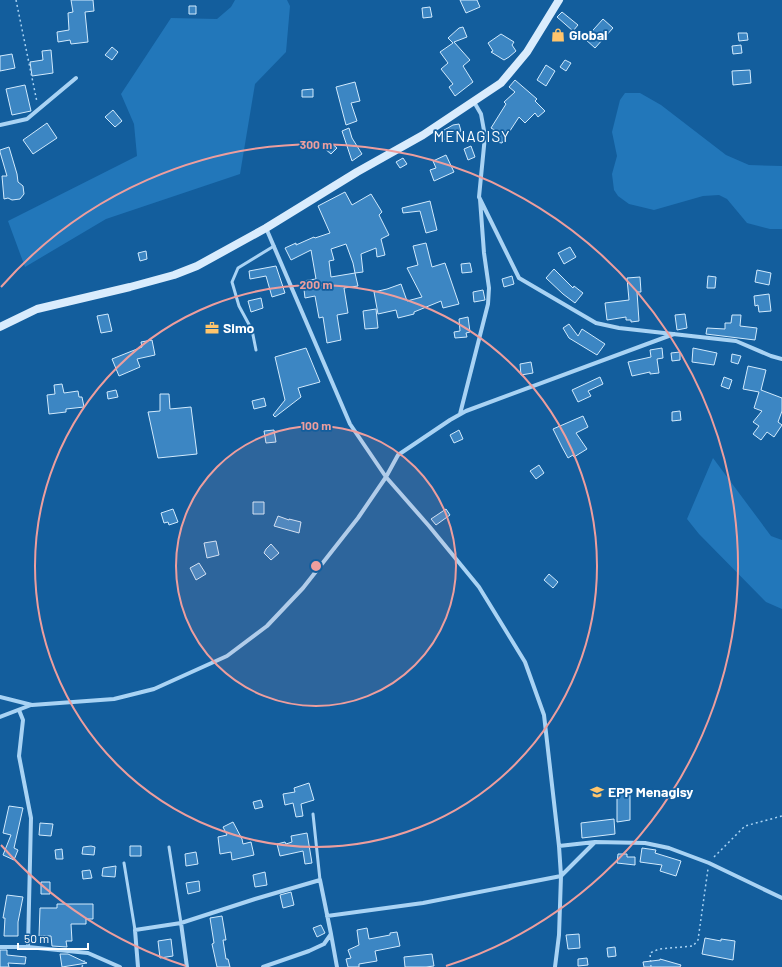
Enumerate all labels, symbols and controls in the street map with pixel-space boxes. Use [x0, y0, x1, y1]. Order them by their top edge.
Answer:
place label: Global [569, 26, 608, 43]
shop icon: Global [550, 27, 566, 43]
district label: MENAGISY [433, 127, 511, 145]
text: 300 m [300, 137, 332, 151]
text: 200 m [300, 277, 332, 291]
place label: Simo [223, 319, 255, 336]
office icon: Simo [204, 320, 220, 336]
text: 100 m [301, 418, 331, 432]
centre of rings [309, 559, 323, 573]
place label: EPP Menagisy [608, 783, 693, 800]
school or university icon: EPP Menagisy [589, 784, 605, 800]
scale bar [18, 925, 88, 951]
text: 50 m [24, 931, 49, 945]

